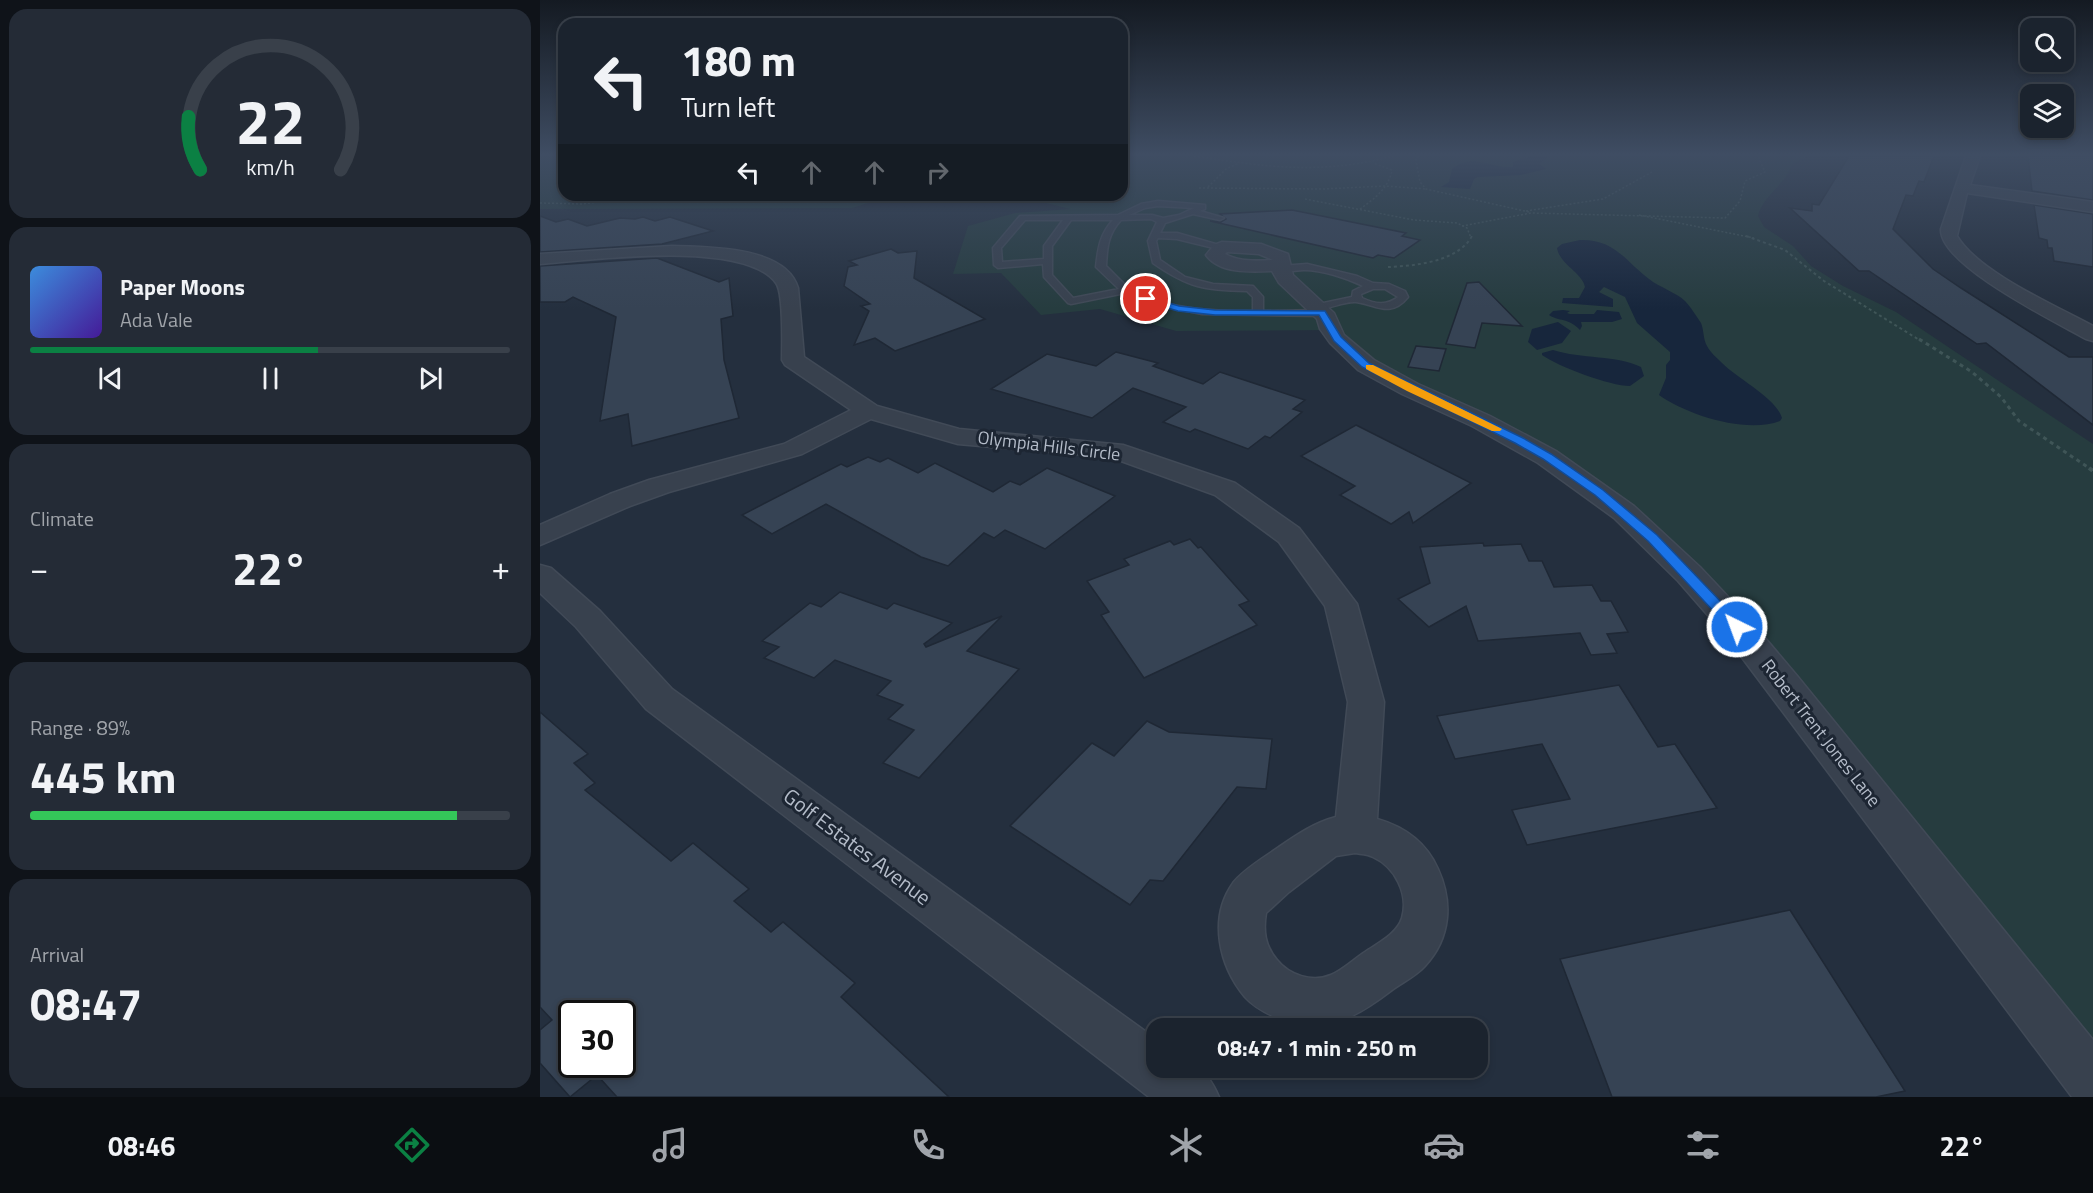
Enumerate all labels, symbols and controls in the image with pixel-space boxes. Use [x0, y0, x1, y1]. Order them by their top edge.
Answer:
map controls [2020, 18, 2074, 138]
button: search [2020, 18, 2074, 72]
text: 180 m [681, 28, 796, 92]
icon: left [582, 42, 660, 120]
text: 22 [235, 73, 305, 168]
button: layers [2020, 84, 2074, 138]
text: Turn left [681, 86, 775, 127]
text: km/h [246, 152, 294, 184]
icon: left [732, 156, 765, 189]
icon: ahead [795, 156, 828, 189]
icon: ahead [858, 156, 891, 189]
icon: right [921, 156, 954, 189]
text: Paper Moons [120, 270, 245, 304]
pin [1120, 273, 1171, 324]
icon: arrive [1129, 282, 1162, 315]
text: Ada Vale [120, 304, 193, 335]
icon: previous [94, 362, 127, 395]
icon: pause [254, 362, 287, 395]
icon: next [414, 362, 447, 395]
street label: Olympia Hills Circle [976, 423, 1122, 468]
text: Climate [30, 503, 94, 534]
text: 22° [232, 534, 308, 602]
text: − [30, 543, 48, 593]
text: + [492, 543, 510, 593]
position arrow [1705, 595, 1769, 659]
street label: Robert Trent Jones Lane [1755, 653, 1888, 812]
text: Range · 89% [30, 712, 130, 743]
text: 445 km [30, 742, 176, 810]
street label: Golf Estates Avenue [777, 780, 938, 912]
text: Arrival [30, 939, 84, 970]
text: 08:47 [30, 969, 142, 1037]
speed limit sign: 30 [558, 1000, 636, 1078]
text: 08:47 · 1 min · 250 m [1217, 1031, 1417, 1065]
icon: directions [391, 1124, 433, 1166]
icon: music [649, 1124, 691, 1166]
icon: phone [907, 1124, 949, 1166]
icon: climate [1165, 1124, 1207, 1166]
icon: car [1423, 1124, 1465, 1166]
icon: filters [1682, 1124, 1724, 1166]
text: 08:46 [108, 1125, 175, 1166]
text: 22° [1940, 1125, 1985, 1166]

